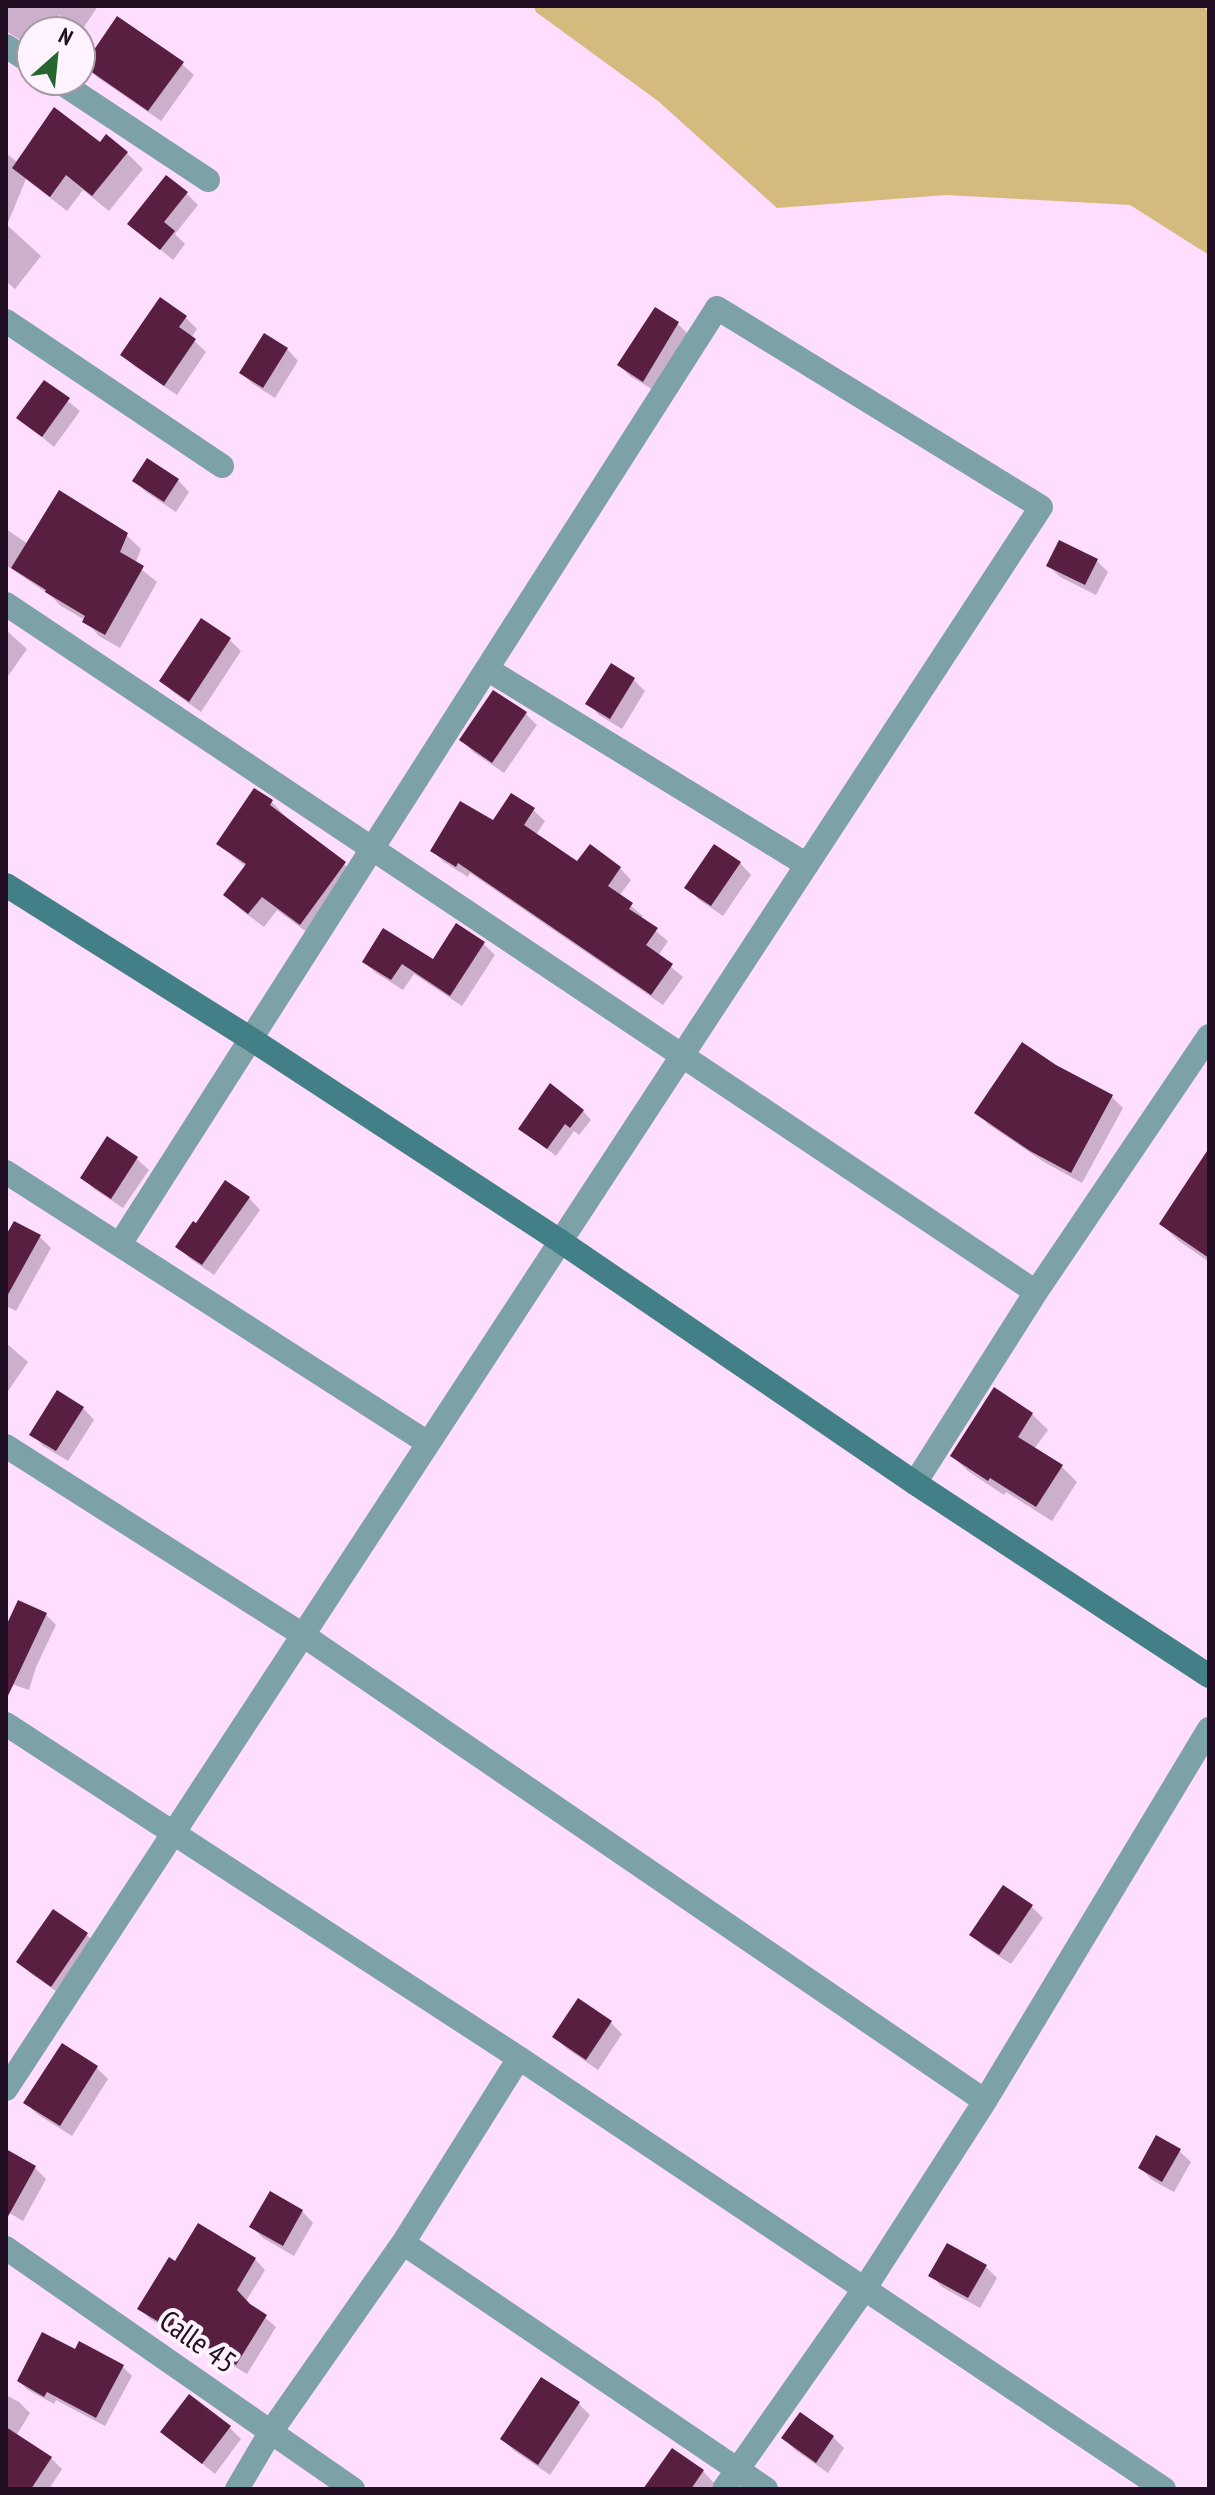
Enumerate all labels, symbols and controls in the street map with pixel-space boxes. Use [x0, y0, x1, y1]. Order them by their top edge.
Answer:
north arrow [16, 16, 96, 96]
text: N [54, 21, 78, 52]
street label: Calle 45 [152, 2304, 242, 2382]

